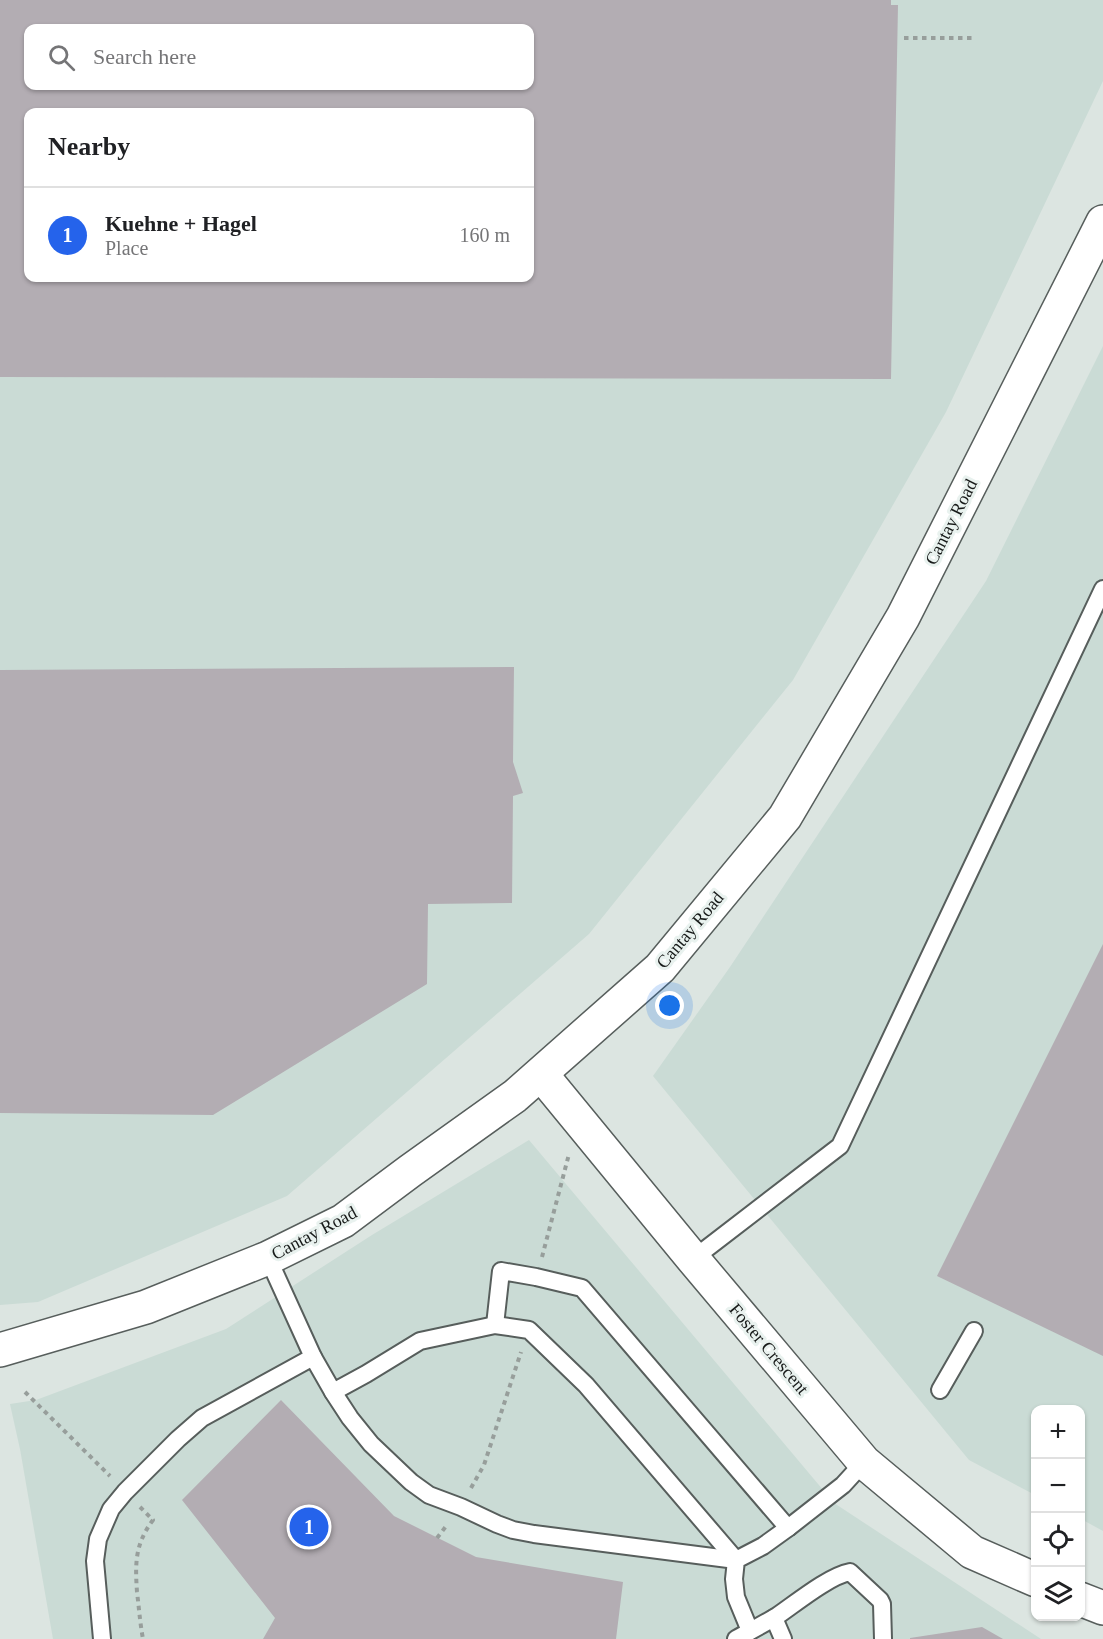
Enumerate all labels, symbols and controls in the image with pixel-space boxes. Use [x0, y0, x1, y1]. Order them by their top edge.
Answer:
search box [24, 24, 534, 90]
icon: search [45, 41, 78, 74]
text: Search here [93, 44, 196, 69]
text: Nearby [48, 132, 130, 161]
text: Kuehne + Hagel [105, 211, 257, 236]
text: 1 [63, 224, 73, 246]
text: 160 m [459, 224, 510, 246]
text: Place [105, 237, 148, 259]
street label: Cantay Road [921, 476, 981, 568]
street label: Cantay Road [652, 888, 728, 972]
your location [655, 991, 684, 1020]
street label: Cantay Road [268, 1202, 360, 1264]
street label: Foster Crescent [725, 1299, 813, 1399]
map controls [1031, 1405, 1085, 1621]
button: + [1031, 1405, 1085, 1459]
button: − [1031, 1459, 1085, 1513]
pin: 1 [290, 1504, 328, 1550]
button: locate [1031, 1513, 1085, 1567]
button: layers [1031, 1567, 1085, 1621]

